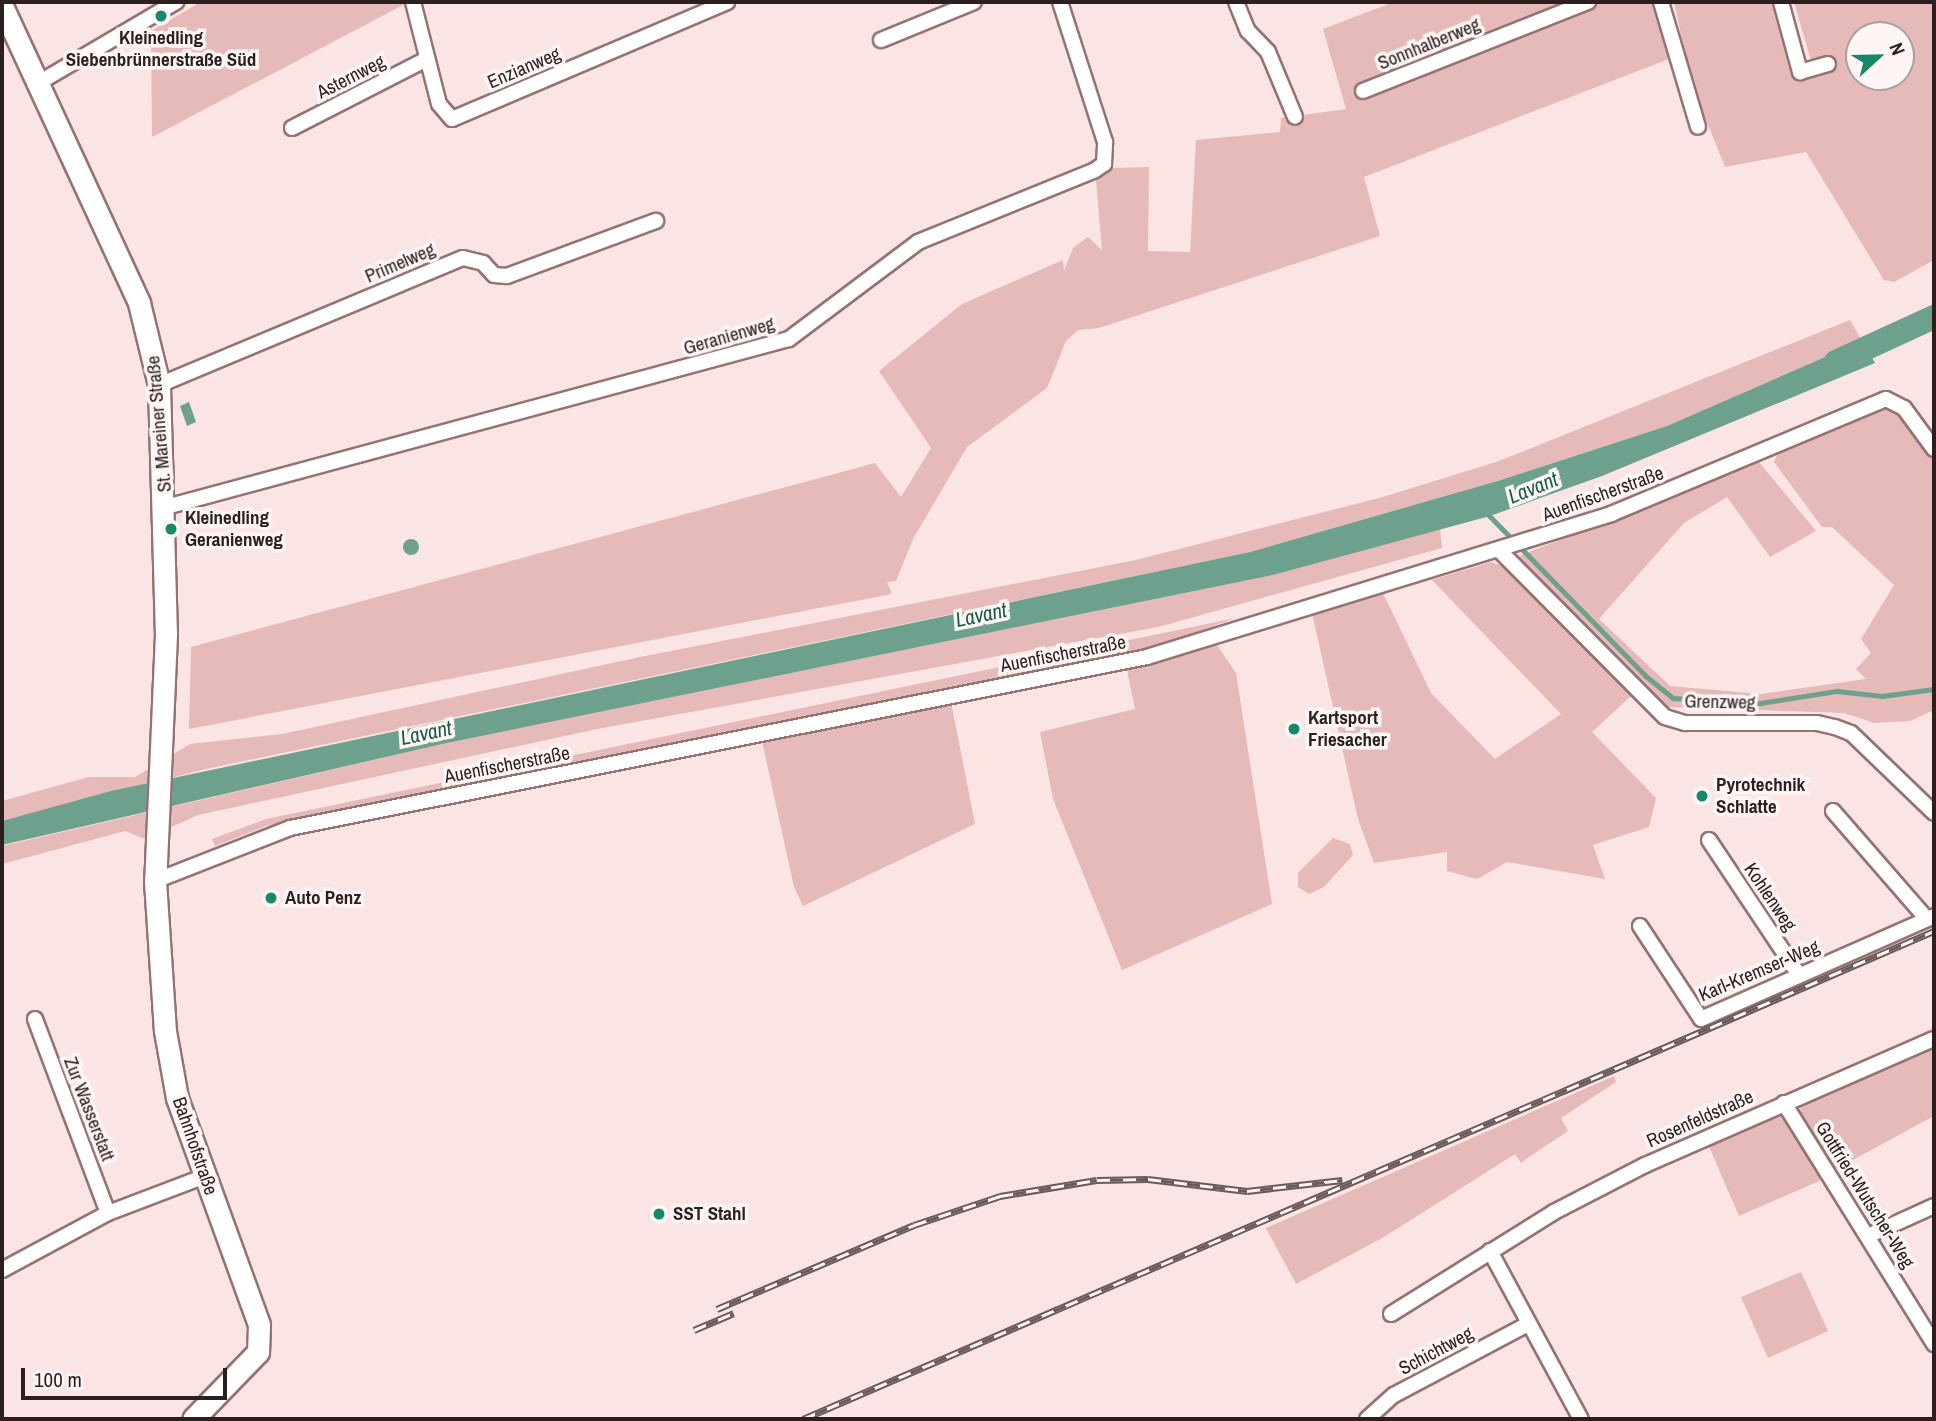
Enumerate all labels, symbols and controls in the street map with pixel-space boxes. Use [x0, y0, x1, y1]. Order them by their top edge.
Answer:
marker: Kleinedling Siebenbrünnerstraße Süd [153, 8, 169, 24]
street label: Sonnhalberweg [1375, 13, 1483, 75]
north arrow [1845, 21, 1915, 91]
place label: Kleinedling Siebenbrünnerstraße Süd [66, 27, 256, 71]
text: N [1883, 39, 1912, 59]
street label: Enzianweg [484, 42, 564, 94]
street label: Asternweg [313, 50, 389, 104]
street label: Primelweg [362, 238, 438, 288]
street label: Geranienweg [681, 312, 777, 360]
street label: St. Mareiner Straße [142, 355, 176, 493]
street label: Auenfischerstraße [1539, 462, 1667, 526]
water label: Lavant [1504, 467, 1562, 509]
place label: Kleinedling Geranienweg [185, 507, 283, 551]
marker: Kleinedling Geranienweg [163, 521, 179, 537]
water label: Lavant [953, 597, 1009, 633]
street label: Auenfischerstraße [998, 631, 1128, 677]
street label: Grenzweg [1684, 690, 1756, 714]
place label: Kartsport Friesacher [1308, 707, 1387, 751]
water label: Lavant [398, 715, 454, 751]
marker: Kartsport Friesacher [1286, 721, 1302, 737]
street label: Auenfischerstraße [442, 742, 572, 788]
place label: Pyrotechnik Schlatte [1716, 774, 1805, 818]
marker: Pyrotechnik Schlatte [1694, 788, 1710, 804]
street label: Kohlenweg [1739, 859, 1801, 935]
place label: Auto Penz [285, 887, 361, 909]
marker: Auto Penz [263, 890, 279, 906]
street label: Karl-Kremser-Weg [1695, 935, 1823, 1007]
street label: Zur Wasserstatt [59, 1054, 119, 1164]
street label: Rosenfeldstraße [1643, 1085, 1757, 1153]
street label: Bahnhofstraße [168, 1094, 222, 1198]
street label: Gottfried-Wutscher-Weg [1811, 1118, 1919, 1272]
place label: SST Stahl [673, 1203, 746, 1225]
marker: SST Stahl [651, 1206, 667, 1222]
street label: Schichtweg [1395, 1322, 1477, 1380]
scale bar [24, 1354, 231, 1398]
text: 100 m [34, 1365, 82, 1394]

